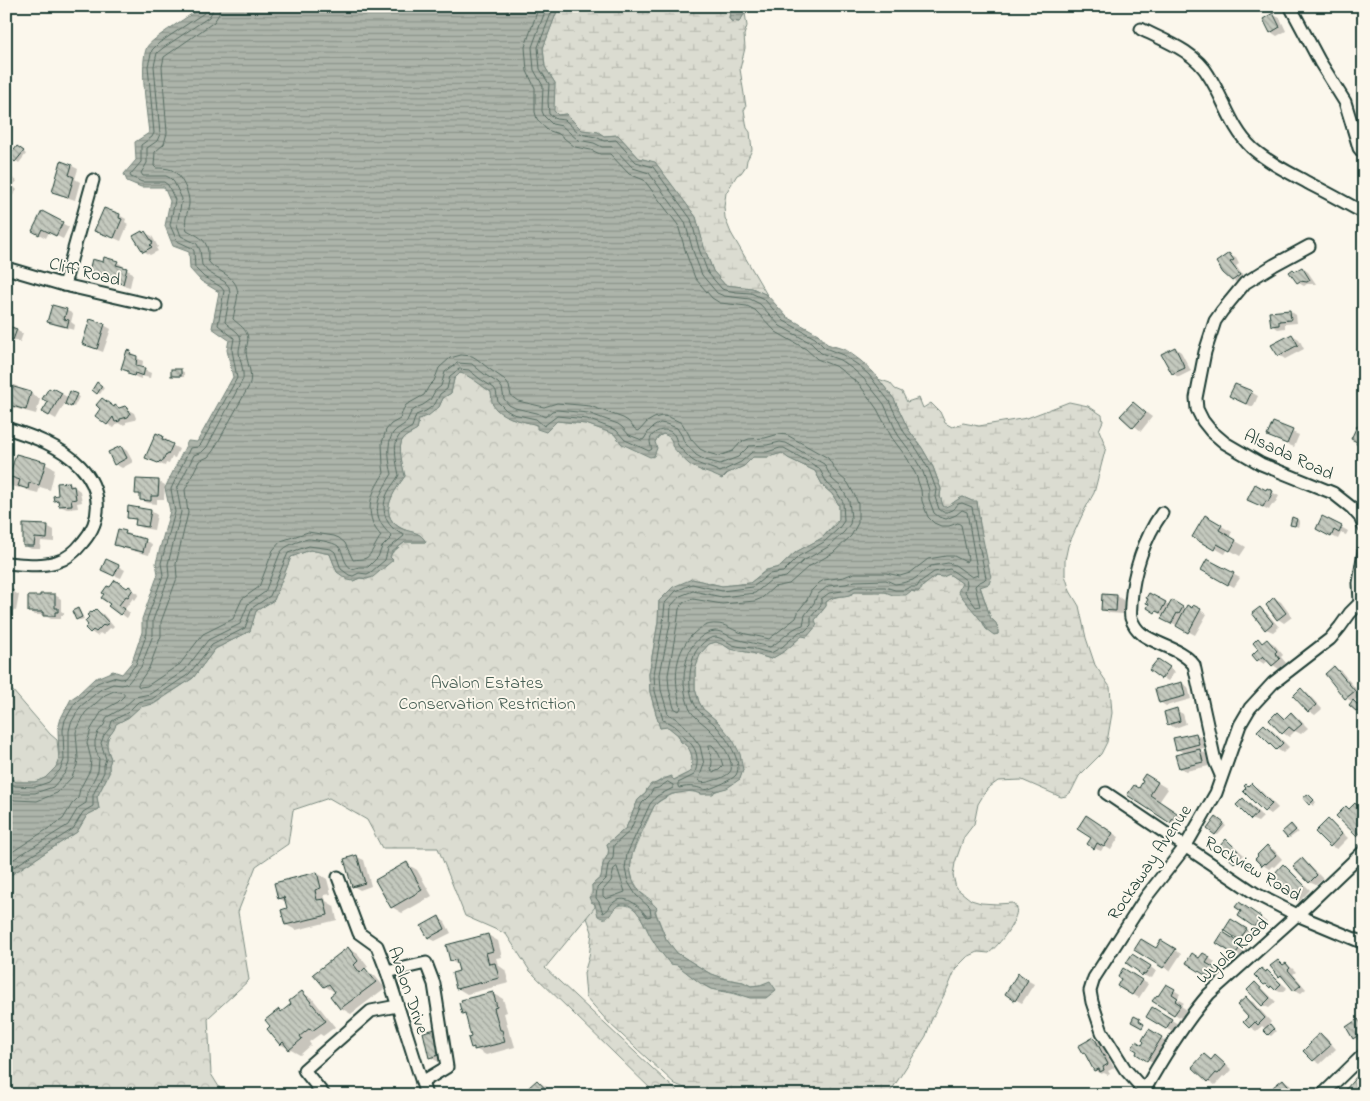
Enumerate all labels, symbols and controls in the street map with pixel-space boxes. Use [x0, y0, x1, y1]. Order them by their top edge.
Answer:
street label: Cliff Road [46, 252, 123, 294]
street label: Alsada Road [1239, 424, 1337, 488]
park label: Avalon Estates Conservation Restriction [398, 671, 576, 718]
street label: Rockaway Avenue [1102, 799, 1200, 926]
street label: Rockview Road [1199, 831, 1305, 909]
street label: Wyola Road [1191, 912, 1275, 991]
street label: Avalon Drive [380, 943, 435, 1039]

